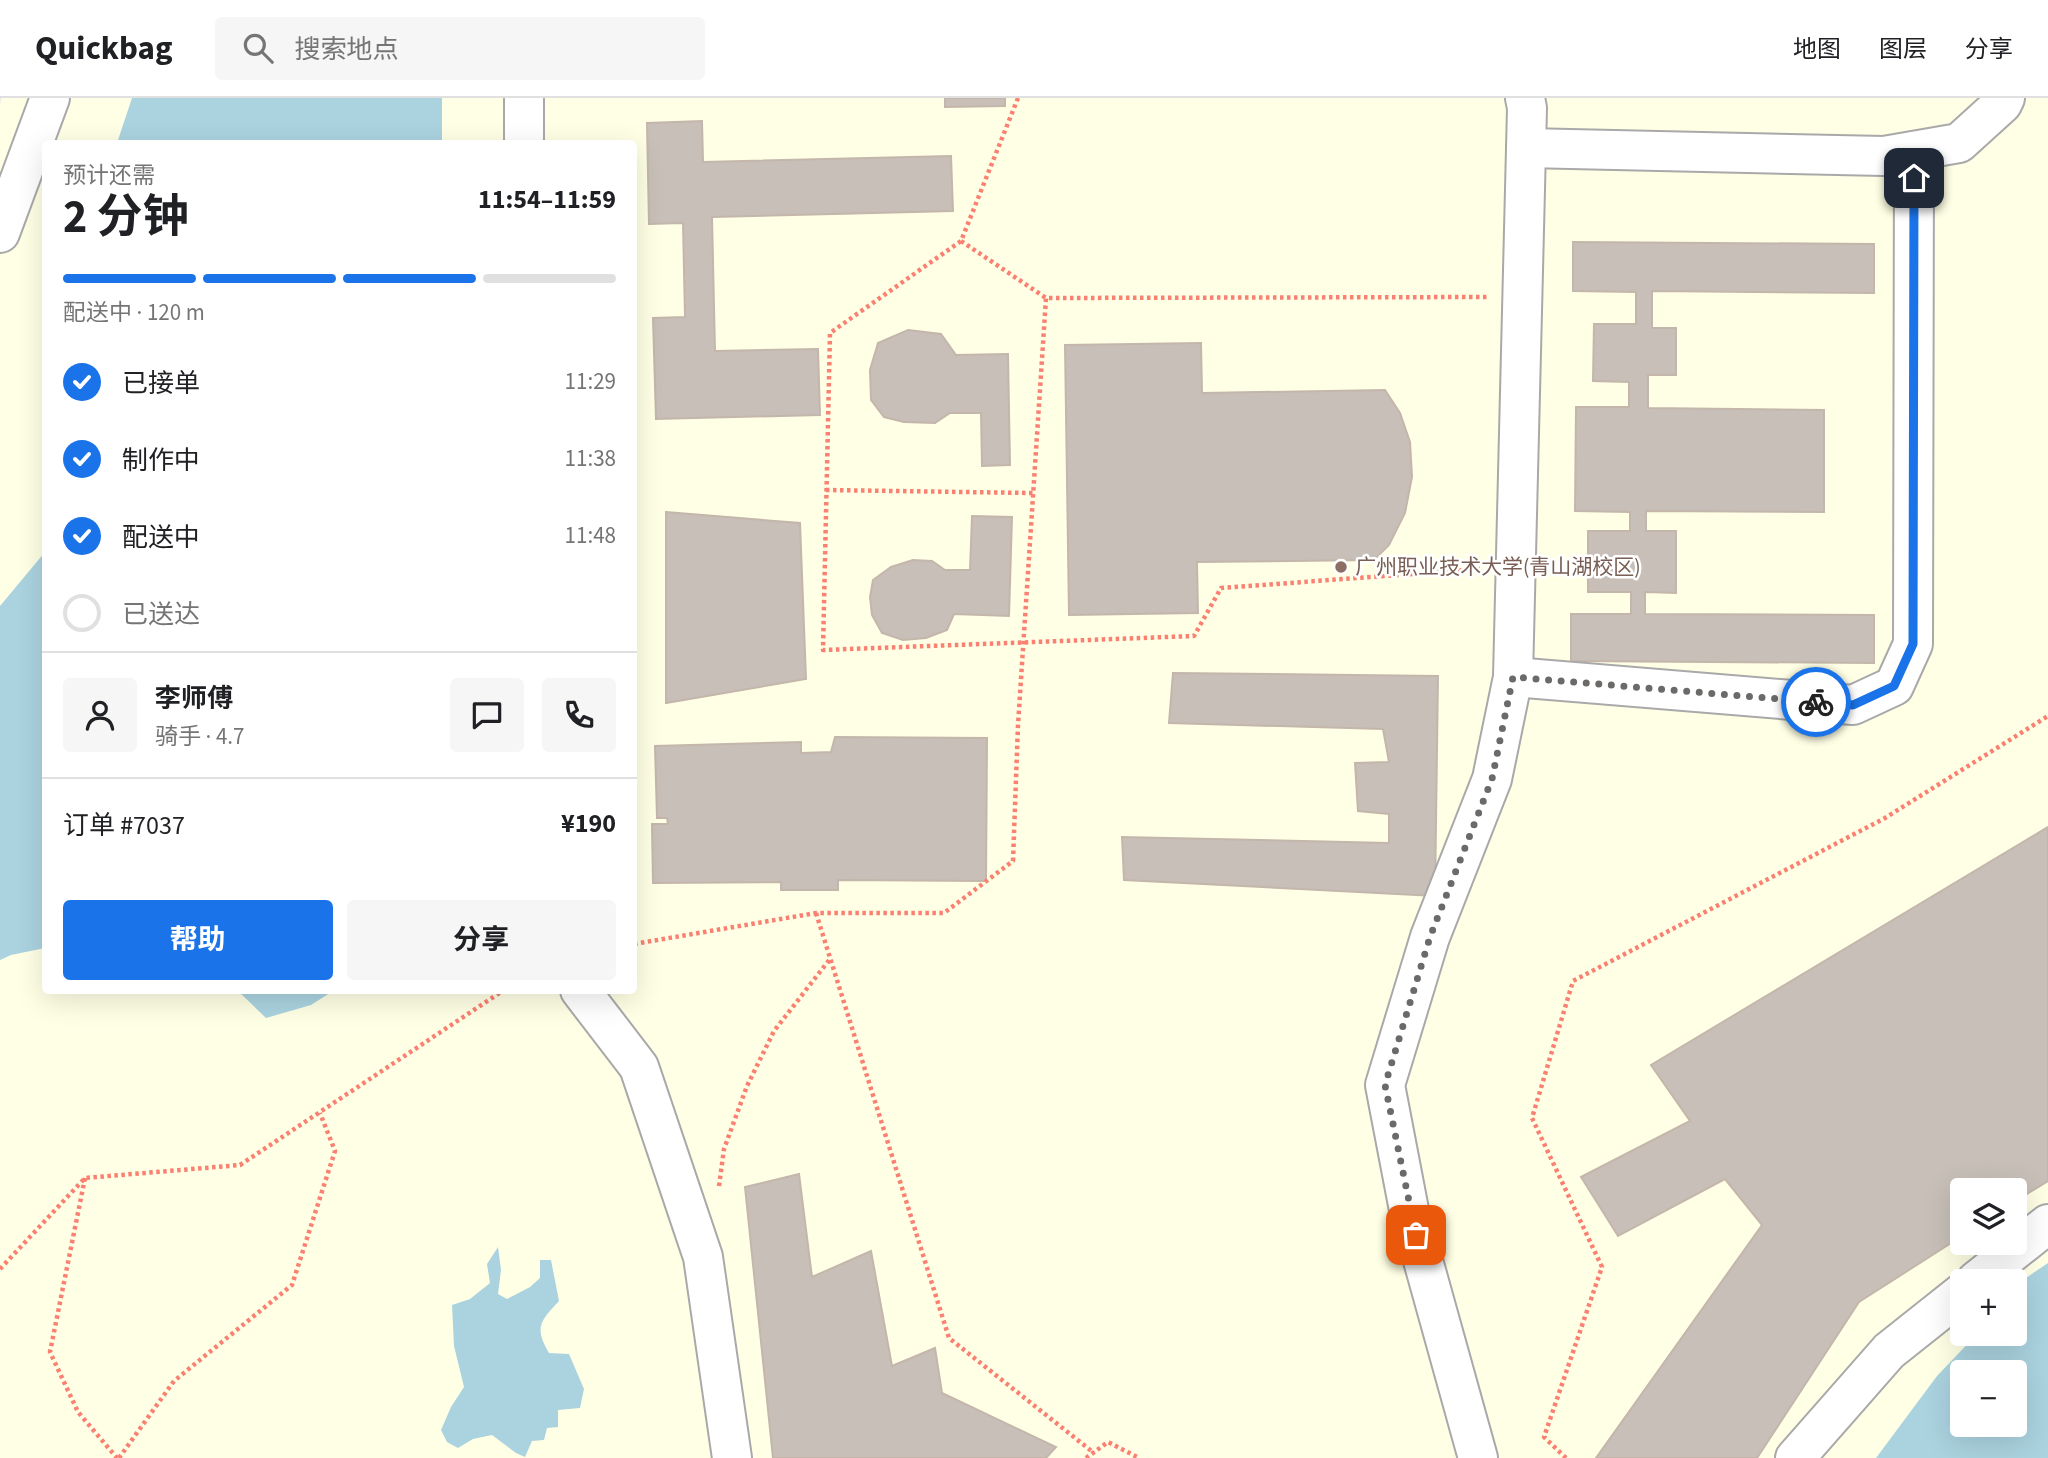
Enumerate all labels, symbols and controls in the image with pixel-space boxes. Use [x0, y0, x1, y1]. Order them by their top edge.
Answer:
search box [215, 17, 705, 80]
text: Quickbag [35, 25, 173, 72]
icon: search [239, 29, 277, 67]
text: 搜索地点 [295, 31, 399, 68]
text: 地图 [1793, 32, 1841, 67]
text: 图层 [1879, 32, 1927, 67]
text: 分享 [1965, 32, 2013, 67]
pin [1884, 148, 1944, 208]
text: 预计还需 [63, 159, 155, 192]
icon: home [1895, 159, 1933, 197]
text: 11:54–11:59 [478, 181, 616, 218]
text: 2 分钟 [63, 185, 189, 250]
text: 配送中 · 120 m [63, 296, 205, 329]
icon: check [63, 363, 101, 401]
text: 已接单 [122, 365, 200, 402]
text: 11:29 [565, 365, 616, 398]
icon: check [63, 440, 101, 478]
text: 制作中 [122, 442, 200, 479]
text: 11:38 [565, 442, 616, 475]
icon: check [63, 517, 101, 555]
text: 配送中 [122, 519, 200, 556]
text: 11:48 [565, 519, 616, 552]
place label: 广州职业技术大学(青山湖校区) [1355, 552, 1641, 582]
marker: 广州职业技术大学(青山湖校区) [1333, 559, 1349, 575]
text: 已送达 [122, 596, 200, 633]
courier [1781, 667, 1851, 737]
button: person [63, 678, 137, 752]
button: chat [450, 678, 524, 752]
button: phone [542, 678, 616, 752]
text: 李师傅 [155, 680, 233, 717]
icon: bike [1797, 683, 1835, 721]
text: 骑手 · 4.7 [155, 720, 245, 753]
text: ¥190 [561, 805, 616, 842]
text: 订单 #7037 [63, 807, 185, 844]
button: 帮助 [63, 900, 333, 980]
button: 分享 [347, 900, 616, 980]
map controls [1950, 1178, 2027, 1437]
button: layers [1950, 1178, 2027, 1255]
pin [1386, 1205, 1446, 1265]
icon: bag [1397, 1216, 1435, 1254]
button: + [1950, 1269, 2027, 1346]
button: − [1950, 1360, 2027, 1437]

